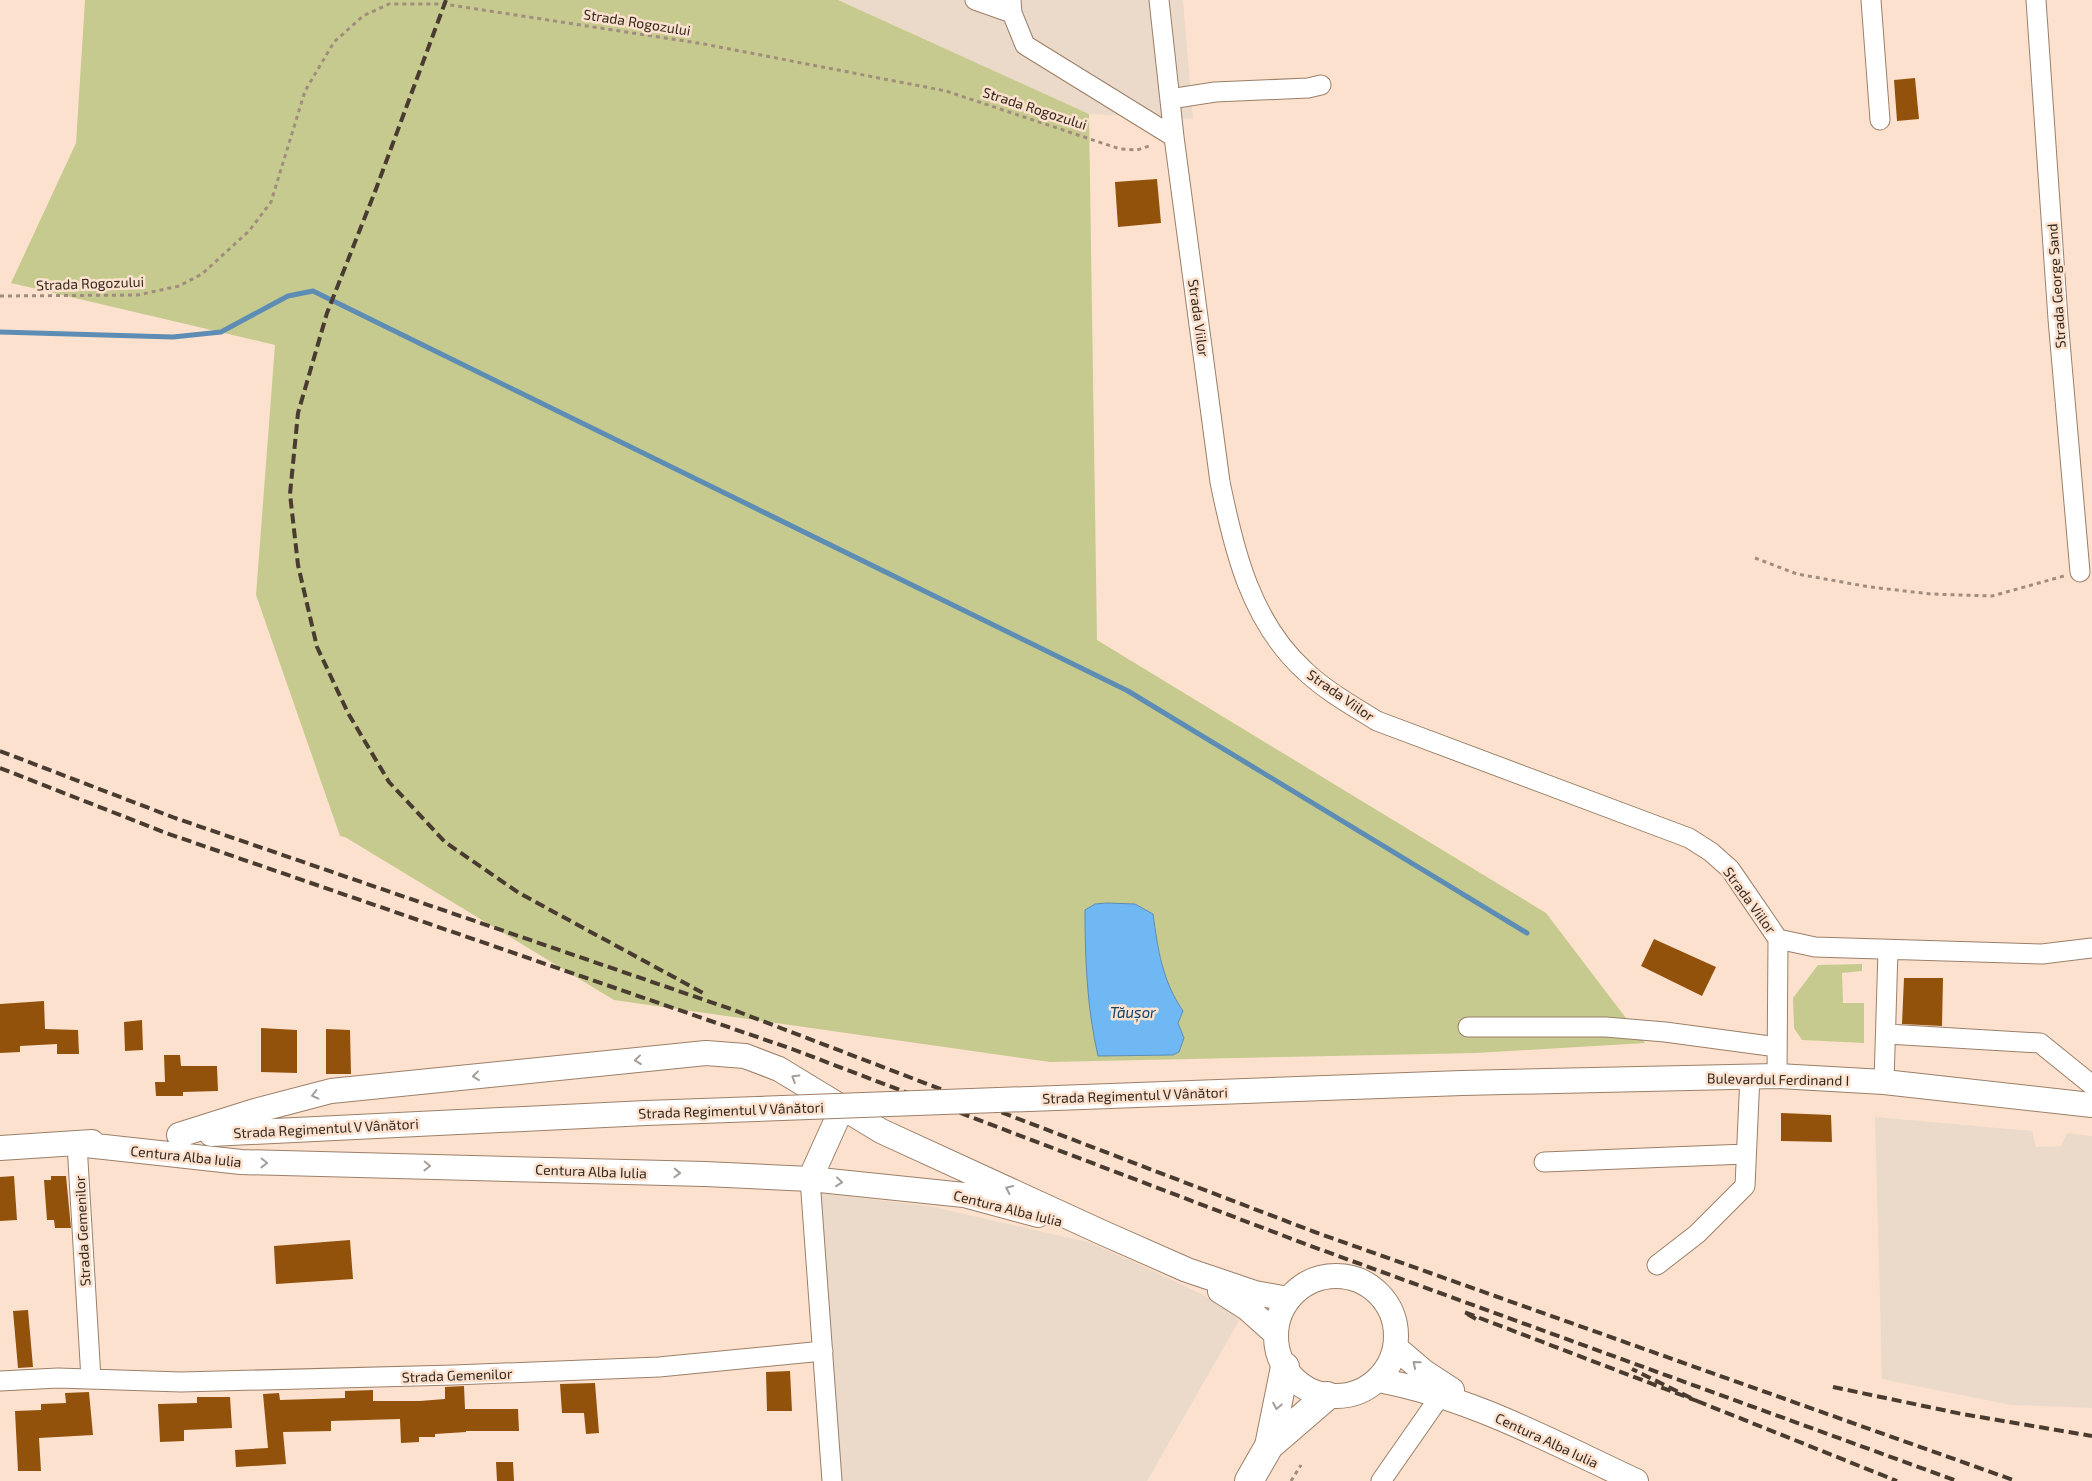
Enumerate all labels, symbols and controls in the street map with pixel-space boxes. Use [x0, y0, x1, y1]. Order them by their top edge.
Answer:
street label: Strada Rogozului [582, 5, 692, 39]
street label: Strada Rogozului [981, 83, 1089, 133]
street label: Strada George Sand [2043, 223, 2069, 349]
street label: Strada Rogozului [36, 273, 144, 293]
street label: Strada Viilor [1185, 278, 1213, 358]
street label: Strada Viilor [1304, 666, 1378, 725]
street label: Strada Viilor [1720, 863, 1780, 937]
water label: Tăușor [1110, 1003, 1157, 1023]
one-way arrow [634, 1054, 642, 1065]
street label: Bulevardul Ferdinand I [1707, 1069, 1849, 1089]
one-way arrow [472, 1070, 480, 1081]
one-way arrow [791, 1075, 800, 1085]
street label: Strada Regimentul V Vânători [1042, 1083, 1228, 1107]
one-way arrow [312, 1090, 320, 1100]
street label: Strada Regimentul V Vânători [638, 1098, 824, 1122]
street label: Strada Regimentul V Vânători [233, 1115, 419, 1141]
street label: Centura Alba Iulia [130, 1142, 242, 1170]
one-way arrow [260, 1158, 268, 1168]
one-way arrow [423, 1161, 431, 1171]
street label: Centura Alba Iulia [535, 1161, 647, 1181]
one-way arrow [673, 1168, 681, 1178]
street label: Strada Gemenilor [71, 1175, 93, 1287]
one-way arrow [835, 1176, 843, 1187]
one-way arrow [1005, 1185, 1014, 1196]
street label: Centura Alba Iulia [952, 1186, 1064, 1230]
one-way arrow [1412, 1361, 1421, 1370]
street label: Strada Gemenilor [401, 1365, 513, 1385]
one-way arrow [1272, 1402, 1282, 1411]
street label: Centura Alba Iulia [1493, 1409, 1601, 1471]

